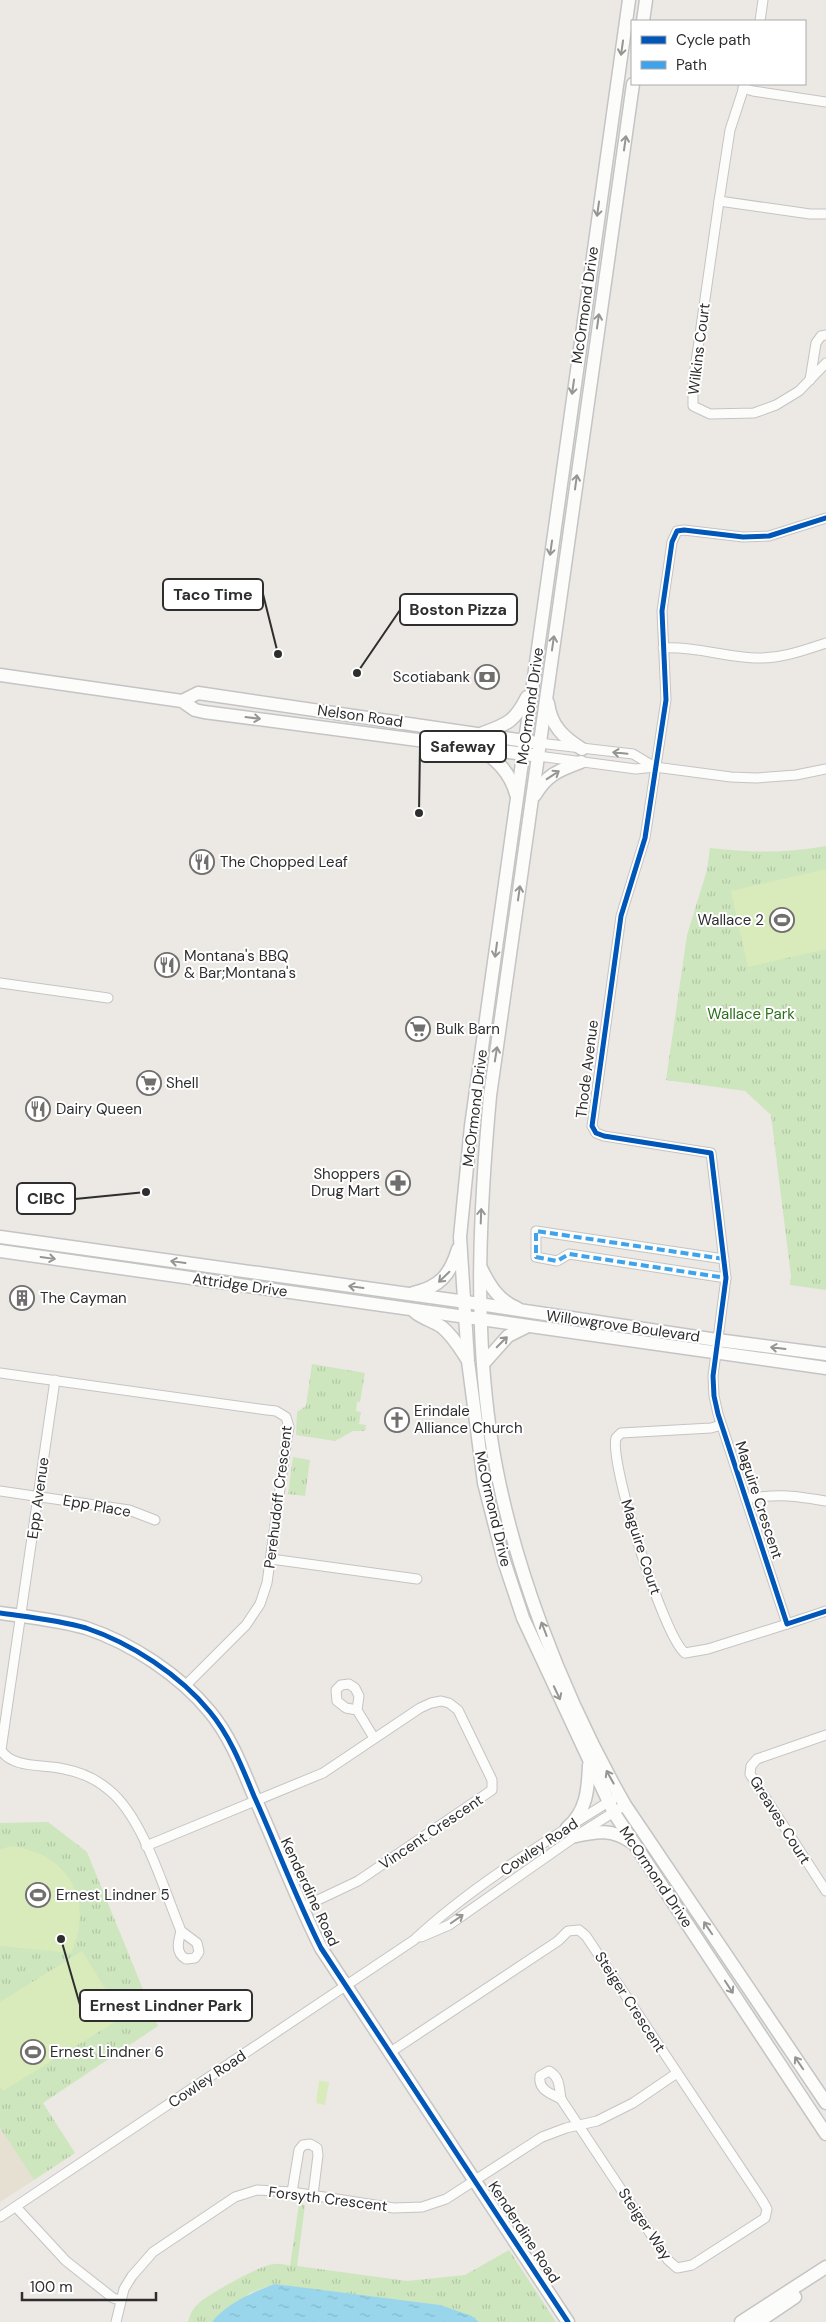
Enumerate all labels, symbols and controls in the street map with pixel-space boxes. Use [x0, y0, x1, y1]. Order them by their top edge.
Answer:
legend [631, 20, 806, 85]
text: Cycle path [676, 30, 751, 50]
one-way arrow [616, 40, 626, 56]
text: Path [676, 55, 707, 75]
one-way arrow [620, 135, 630, 151]
one-way arrow [593, 201, 603, 217]
street label: McOrmond Drive [567, 245, 603, 365]
street label: Wilkins Court [683, 302, 715, 396]
one-way arrow [594, 313, 604, 329]
one-way arrow [568, 379, 578, 395]
one-way arrow [571, 474, 581, 490]
one-way arrow [546, 540, 556, 556]
callout: Taco Time [163, 579, 263, 610]
text: Taco Time [173, 584, 253, 605]
callout: Boston Pizza [400, 594, 517, 625]
text: Boston Pizza [409, 599, 507, 620]
one-way arrow [549, 635, 559, 651]
street label: McOrmond Drive [512, 646, 548, 766]
bank icon: Scotiabank [474, 664, 500, 690]
place label: Scotiabank [393, 667, 470, 687]
street label: Nelson Road [316, 700, 404, 732]
one-way arrow [245, 713, 261, 723]
callout: Safeway [420, 731, 506, 762]
text: Safeway [430, 736, 496, 757]
one-way arrow [612, 748, 628, 758]
one-way arrow [545, 770, 559, 780]
restaurant icon: The Chopped Leaf [189, 849, 215, 875]
place label: The Chopped Leaf [220, 852, 348, 872]
one-way arrow [514, 886, 524, 902]
sports icon: Wallace 2 [769, 907, 795, 933]
place label: Wallace 2 [697, 910, 764, 930]
one-way arrow [491, 942, 501, 958]
place label: Montana's BBQ & Bar;Montana's [184, 946, 296, 983]
restaurant icon: Montana's BBQ & Bar;Montana's [154, 952, 180, 978]
park label: Wallace Park [707, 1004, 795, 1024]
supermarket icon: Bulk Barn [405, 1016, 431, 1042]
place label: Bulk Barn [436, 1019, 500, 1039]
street label: Thode Avenue [571, 1019, 603, 1119]
one-way arrow [492, 1047, 502, 1063]
street label: McOrmond Drive [458, 1048, 492, 1168]
supermarket icon: Shell [136, 1070, 162, 1096]
place label: Shell [166, 1073, 199, 1093]
restaurant icon: Dairy Queen [25, 1096, 51, 1122]
place label: Dairy Queen [56, 1099, 142, 1119]
place label: Shoppers Drug Mart [311, 1164, 380, 1201]
pharmacy icon: Shoppers Drug Mart [385, 1170, 411, 1196]
callout: CIBC [17, 1183, 75, 1214]
text: CIBC [27, 1188, 65, 1209]
one-way arrow [476, 1208, 486, 1224]
one-way arrow [40, 1253, 56, 1263]
one-way arrow [170, 1257, 186, 1267]
street label: Attridge Drive [191, 1268, 289, 1302]
one-way arrow [438, 1271, 450, 1283]
one-way arrow [348, 1282, 364, 1292]
building icon: The Cayman [9, 1285, 35, 1311]
place label: The Cayman [40, 1288, 127, 1308]
street label: Willowgrove Boulevard [545, 1305, 701, 1347]
one-way arrow [496, 1336, 508, 1348]
one-way arrow [770, 1343, 786, 1353]
place label: Erindale Alliance Church [414, 1401, 523, 1438]
church icon: Erindale Alliance Church [384, 1407, 410, 1433]
street label: Perehudoff Crescent [259, 1424, 297, 1570]
street label: Maguire Crescent [731, 1439, 788, 1562]
street label: McOrmond Drive [470, 1449, 516, 1569]
street label: Epp Avenue [22, 1456, 54, 1540]
street label: Epp Place [62, 1490, 132, 1522]
street label: Maguire Court [616, 1497, 666, 1597]
one-way arrow [539, 1622, 548, 1637]
one-way arrow [553, 1685, 562, 1700]
one-way arrow [605, 1770, 614, 1785]
street label: Greaves Court [745, 1772, 815, 1868]
street label: Vincent Crescent [375, 1790, 487, 1874]
street label: Cowley Road [496, 1814, 582, 1880]
street label: McOrmond Drive [615, 1822, 697, 1932]
street label: Kenderdine Road [276, 1834, 344, 1950]
sports icon: Ernest Lindner 5 [25, 1882, 51, 1908]
place label: Ernest Lindner 5 [56, 1885, 170, 1905]
one-way arrow [450, 1914, 464, 1924]
one-way arrow [703, 1921, 713, 1935]
street label: Steiger Crescent [590, 1948, 670, 2056]
one-way arrow [723, 1980, 734, 1994]
callout: Ernest Lindner Park [80, 1990, 252, 2021]
text: Ernest Lindner Park [90, 1995, 243, 2016]
sports icon: Ernest Lindner 6 [20, 2039, 46, 2065]
place label: Ernest Lindner 6 [50, 2042, 164, 2062]
street label: Cowley Road [164, 2046, 250, 2112]
one-way arrow [794, 2056, 804, 2070]
street label: Kenderdine Road [484, 2177, 564, 2287]
street label: Forsyth Crescent [267, 2182, 389, 2216]
street label: Steiger Way [614, 2184, 677, 2264]
scale bar [22, 2270, 156, 2302]
text: 100 m [30, 2277, 73, 2297]

